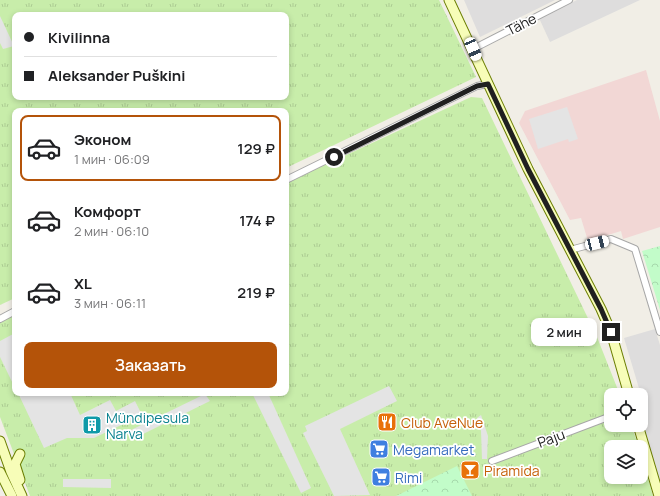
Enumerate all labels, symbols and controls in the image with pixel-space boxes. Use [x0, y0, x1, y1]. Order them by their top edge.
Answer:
street label: Tähe [503, 8, 539, 40]
text: Kivilinna [48, 27, 110, 48]
car [463, 36, 483, 62]
text: Aleksander Puškini [48, 65, 185, 86]
text: Эконом [74, 129, 131, 150]
icon: car [26, 130, 62, 166]
text: 129 ₽ [237, 138, 275, 159]
route start [325, 148, 343, 166]
text: 1 мин · 06:09 [74, 150, 150, 168]
text: Комфорт [74, 201, 141, 222]
icon: car [26, 202, 62, 238]
text: 174 ₽ [239, 210, 275, 231]
text: 2 мин · 06:10 [74, 222, 149, 240]
car [584, 234, 610, 252]
text: XL [74, 273, 92, 294]
icon: car [26, 274, 62, 310]
text: 219 ₽ [237, 282, 275, 303]
text: 3 мин · 06:11 [74, 294, 146, 312]
callout: 2 мин [531, 318, 597, 346]
text: 2 мин [546, 323, 582, 341]
route end [602, 323, 620, 341]
button: Заказать [24, 342, 277, 388]
map controls [604, 388, 648, 484]
button: locate [604, 388, 648, 432]
place label: Mündipesula Narva [106, 408, 189, 443]
restaurant icon: Club AveNue [376, 411, 398, 433]
place label: Club AveNue [401, 413, 483, 432]
building icon: Mündipesula Narva [81, 414, 103, 436]
street label: Paju [535, 424, 567, 452]
supermarket icon: Megamarket [368, 438, 390, 460]
place label: Megamarket [393, 440, 475, 459]
button: layers [604, 440, 648, 484]
bar icon: Piramida [459, 459, 481, 481]
place label: Piramida [484, 461, 539, 480]
supermarket icon: Rimi [370, 466, 392, 488]
place label: Rimi [395, 468, 422, 487]

